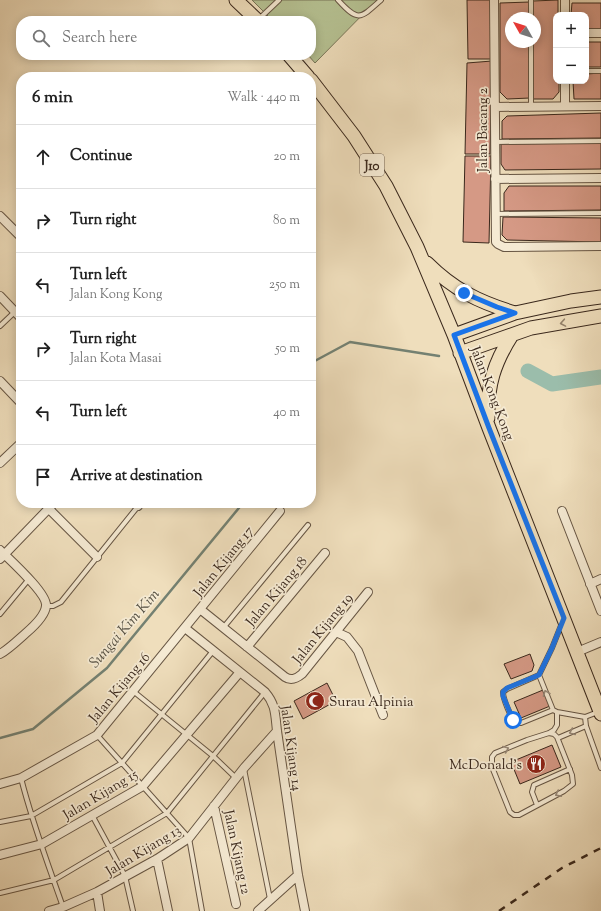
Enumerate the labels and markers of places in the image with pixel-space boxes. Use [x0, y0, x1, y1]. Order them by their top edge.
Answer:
mosque icon: Surau Alpinia [304, 690, 326, 712]
place label: Surau Alpinia [329, 693, 414, 713]
restaurant icon: McDonald's [525, 753, 547, 775]
place label: McDonald's [449, 756, 522, 776]

